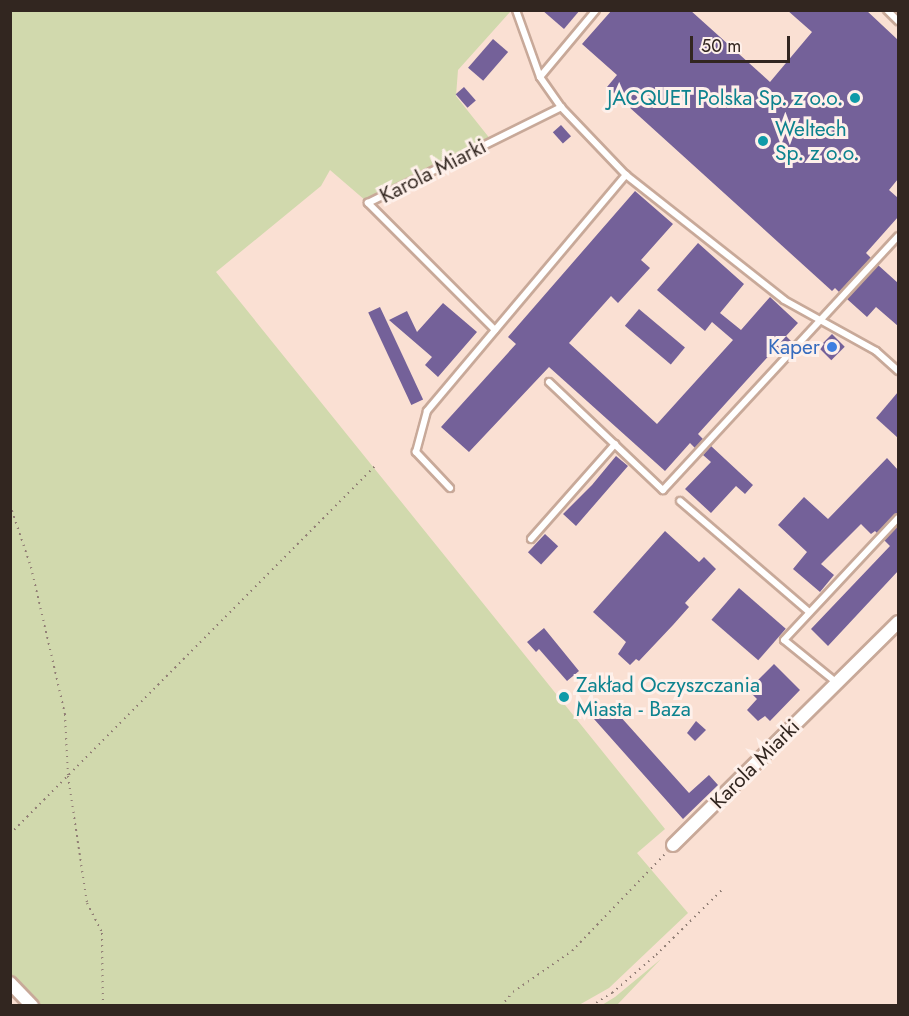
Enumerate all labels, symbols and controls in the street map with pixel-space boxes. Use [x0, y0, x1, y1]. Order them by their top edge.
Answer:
scale bar [693, 24, 794, 62]
text: 50 m [701, 33, 741, 59]
place label: JACQUET Polska Sp. z o.o. [607, 85, 843, 111]
marker: JACQUET Polska Sp. z o.o. [848, 91, 862, 105]
place label: Weltech Sp. z o.o. [775, 116, 859, 166]
street label: Karola Miarki [376, 133, 490, 209]
marker: Weltech Sp. z o.o. [756, 134, 770, 148]
place label: Kaper [768, 334, 820, 360]
marker: Kaper [825, 340, 839, 354]
place label: Zakład Oczyszczania Miasta - Baza [576, 672, 760, 722]
marker: Zakład Oczyszczania Miasta - Baza [557, 690, 571, 704]
street label: Karola Miarki [705, 714, 805, 814]

